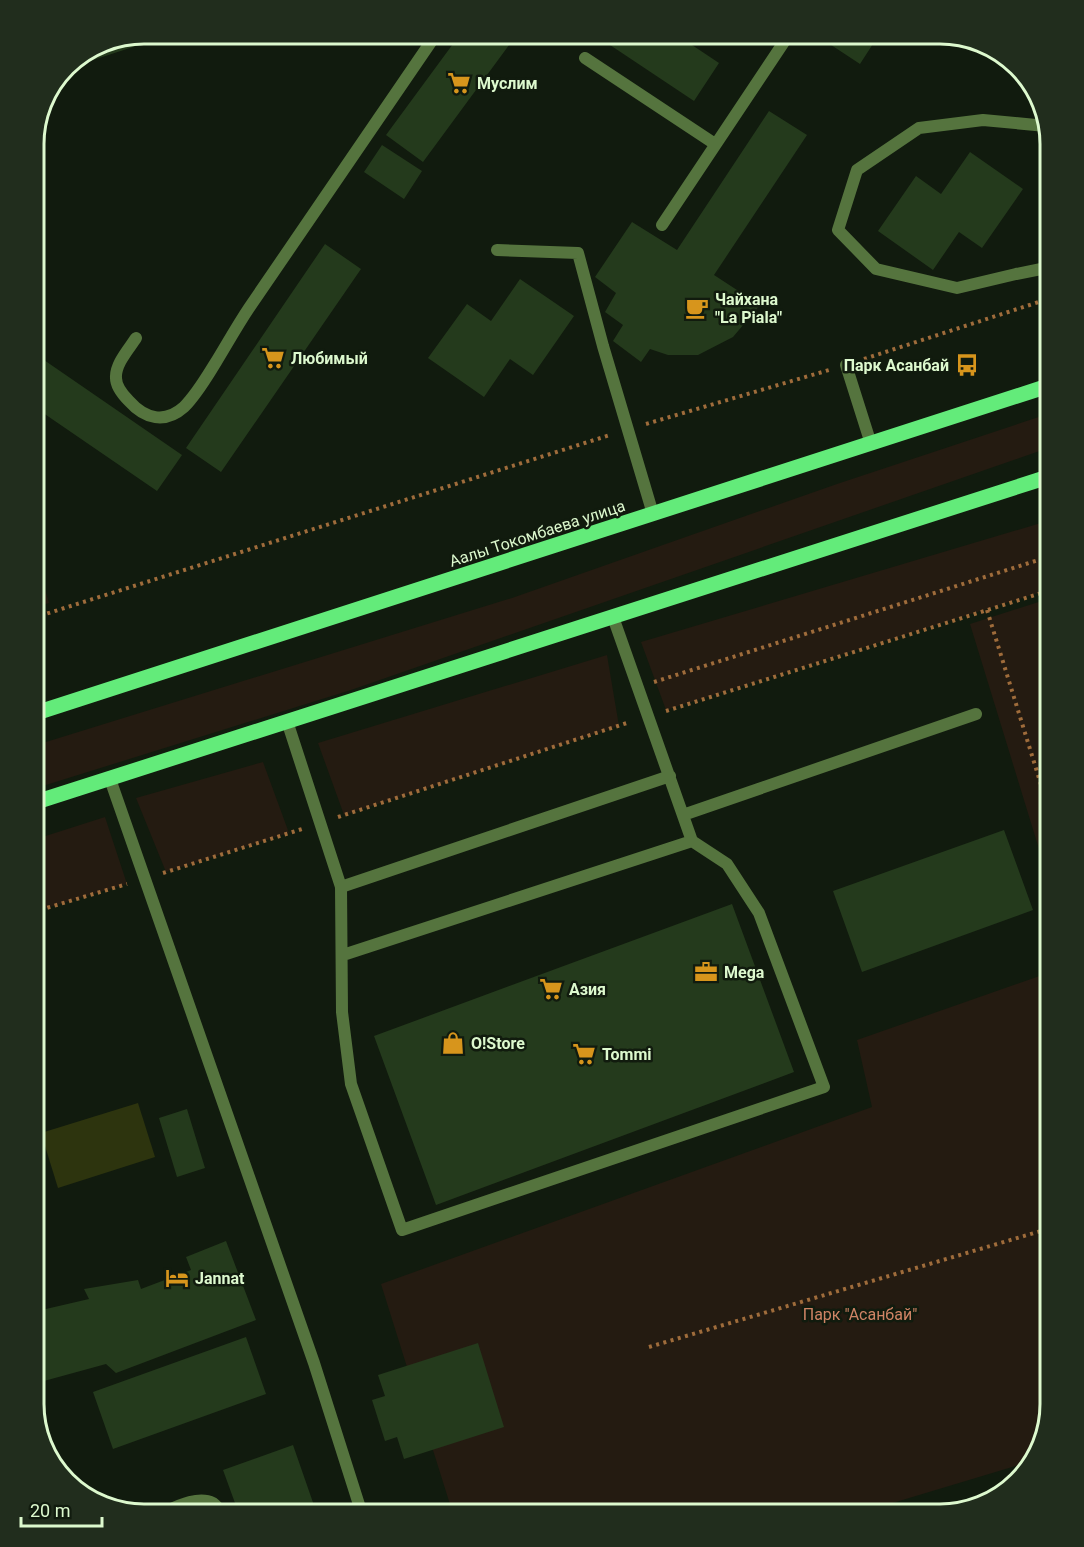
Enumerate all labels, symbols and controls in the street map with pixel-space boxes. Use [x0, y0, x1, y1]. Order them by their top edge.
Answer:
supermarket icon: Муслим [446, 70, 472, 96]
place label: Муслим [477, 74, 538, 93]
place label: Чайхана "La Piala" [715, 290, 782, 327]
cafe icon: Чайхана "La Piala" [684, 295, 710, 321]
supermarket icon: Любимый [260, 345, 286, 371]
place label: Любимый [291, 349, 368, 368]
bus stop icon: Парк Асанбай [954, 352, 980, 378]
place label: Парк Асанбай [844, 356, 949, 375]
street label: Аалы Токомбаева улица [447, 496, 627, 571]
office icon: Mega [693, 959, 719, 985]
place label: Mega [724, 963, 765, 982]
supermarket icon: Азия [538, 976, 564, 1002]
place label: Азия [569, 980, 606, 999]
shop icon: O!Store [440, 1030, 466, 1056]
place label: O!Store [471, 1034, 525, 1053]
supermarket icon: Tommi [571, 1041, 597, 1067]
place label: Tommi [602, 1045, 652, 1064]
hotel icon: Jannat [164, 1265, 190, 1291]
place label: Jannat [195, 1269, 245, 1288]
park label: Парк "Асанбай" [803, 1305, 917, 1324]
scale bar [21, 1490, 102, 1528]
text: 20 m [30, 1500, 70, 1521]

